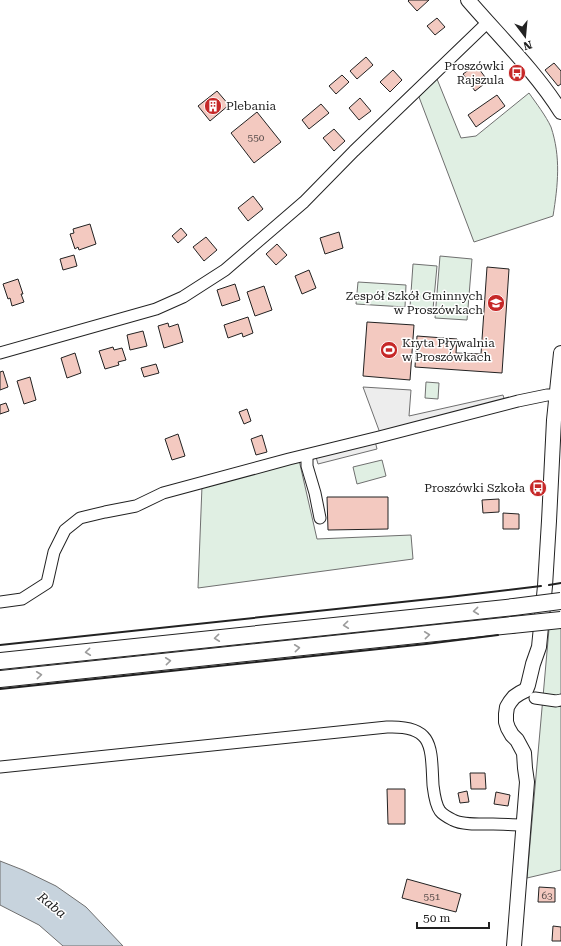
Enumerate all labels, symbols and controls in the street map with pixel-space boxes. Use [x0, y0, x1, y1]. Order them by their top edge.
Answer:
north arrow [505, 16, 545, 56]
text: N [521, 38, 533, 53]
place label: Proszówki Rajszula [444, 59, 504, 87]
bus stop icon: Proszówki Rajszula [507, 63, 527, 83]
building icon: Plebania [203, 96, 223, 116]
place label: Plebania [226, 99, 277, 113]
house number: 550 [248, 132, 265, 143]
place label: Zespół Szkół Gminnych w Proszówkach [346, 289, 483, 317]
school or university icon: Zespół Szkół Gminnych w Proszówkach [486, 293, 506, 313]
place label: Kryta Pływalnia w Proszówkach [402, 336, 495, 364]
sports icon: Kryta Pływalnia w Proszówkach [379, 340, 399, 360]
bus stop icon: Proszówki Szkoła [528, 478, 548, 498]
place label: Proszówki Szkoła [424, 481, 525, 495]
one-way arrow [473, 606, 479, 615]
one-way arrow [343, 620, 349, 629]
one-way arrow [424, 631, 430, 640]
one-way arrow [214, 634, 220, 643]
one-way arrow [294, 644, 300, 653]
one-way arrow [85, 647, 91, 656]
one-way arrow [165, 657, 171, 666]
one-way arrow [36, 671, 42, 680]
water label: Raba [34, 888, 69, 921]
house number: 63 [541, 890, 553, 901]
house number: 551 [424, 891, 441, 902]
scale bar [417, 904, 489, 930]
text: 50 m [423, 911, 450, 925]

